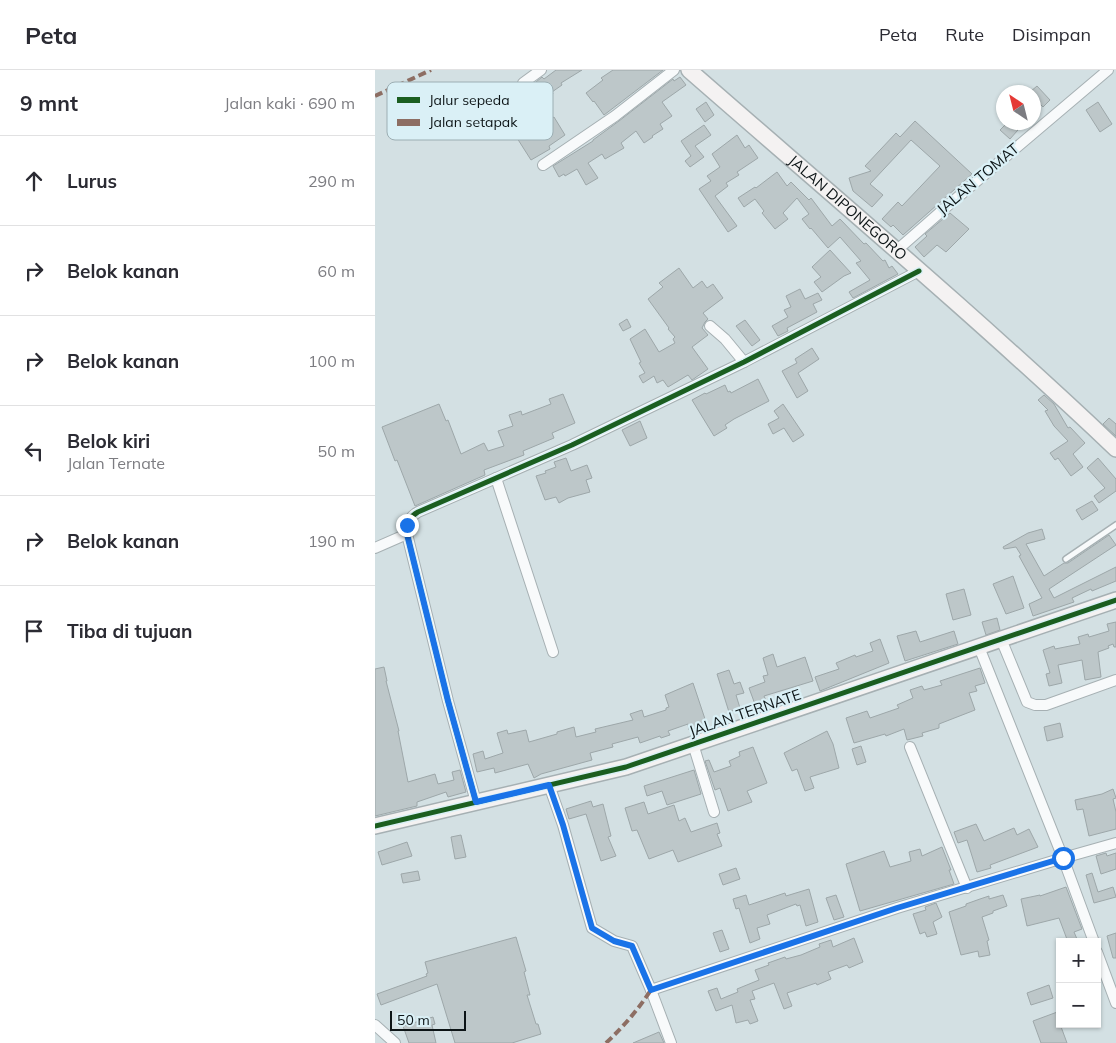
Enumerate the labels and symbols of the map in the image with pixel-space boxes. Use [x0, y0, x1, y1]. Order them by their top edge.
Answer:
legend [387, 82, 553, 140]
north arrow [996, 85, 1041, 130]
text: Jalur sepeda [429, 91, 510, 109]
text: Jalan setapak [429, 113, 518, 131]
street label: JALAN TOMAT [933, 139, 1023, 219]
street label: JALAN DIPONEGORO [785, 151, 911, 264]
route end [396, 514, 419, 537]
street label: JALAN TERNATE [686, 684, 804, 741]
route start [1052, 847, 1075, 870]
scale bar [390, 1008, 466, 1031]

